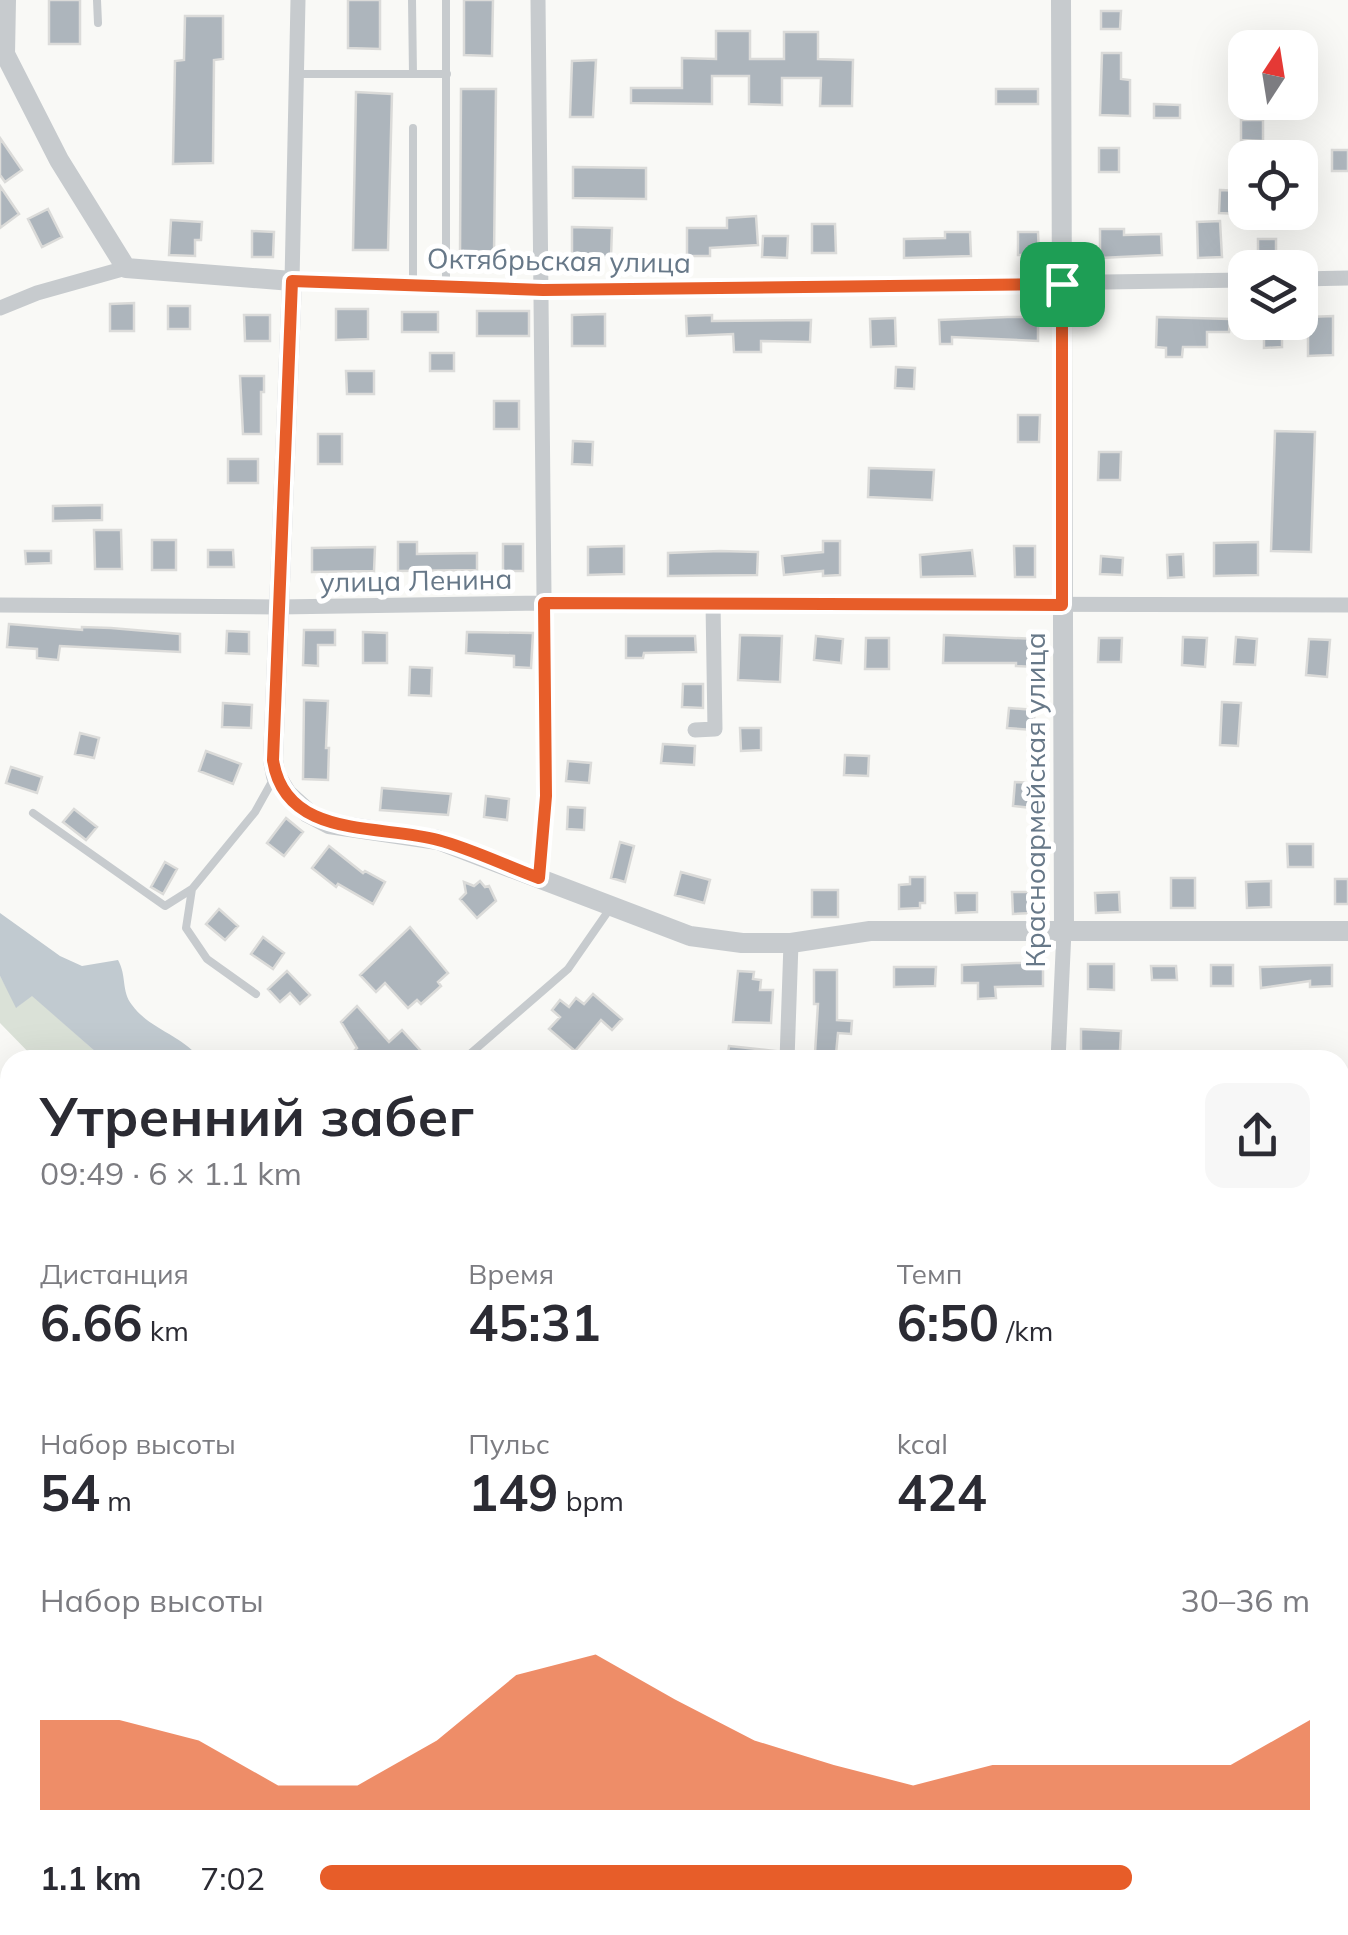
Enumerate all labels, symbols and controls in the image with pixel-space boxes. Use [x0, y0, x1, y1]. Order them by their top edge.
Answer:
north arrow [1228, 30, 1318, 120]
map controls [1228, 30, 1318, 340]
button: locate [1228, 140, 1318, 230]
street label: Октябрьская улица [427, 240, 691, 280]
pin [1020, 242, 1105, 327]
button: layers [1228, 250, 1318, 340]
icon: arrive [1035, 257, 1090, 312]
street label: улица Ленина [319, 561, 513, 599]
street label: Красноармейская улица [1017, 632, 1052, 968]
text: Утренний забег [40, 1081, 474, 1150]
button: share [1205, 1083, 1310, 1188]
text: 09:49 · 6 × 1.1 km [40, 1153, 302, 1193]
text: Дистанция [40, 1256, 189, 1291]
text: Время [468, 1256, 554, 1291]
text: Темп [897, 1256, 962, 1291]
text: 6.66 [40, 1291, 142, 1354]
text: 45:31 [468, 1291, 601, 1354]
text: 6:50 [897, 1291, 999, 1354]
text: km [142, 1313, 189, 1348]
text: /km [999, 1313, 1053, 1348]
text: Набор высоты [40, 1426, 236, 1461]
text: Пульс [468, 1426, 550, 1461]
text: kcal [897, 1426, 948, 1461]
text: 54 [40, 1461, 100, 1524]
text: 149 [468, 1461, 558, 1524]
text: 424 [897, 1461, 987, 1524]
text: m [100, 1483, 132, 1518]
text: bpm [558, 1483, 624, 1518]
text: Набор высоты [40, 1580, 264, 1620]
text: 30–36 m [1181, 1580, 1310, 1620]
text: 1.1 km [40, 1858, 142, 1898]
text: 7:02 [200, 1858, 265, 1898]

